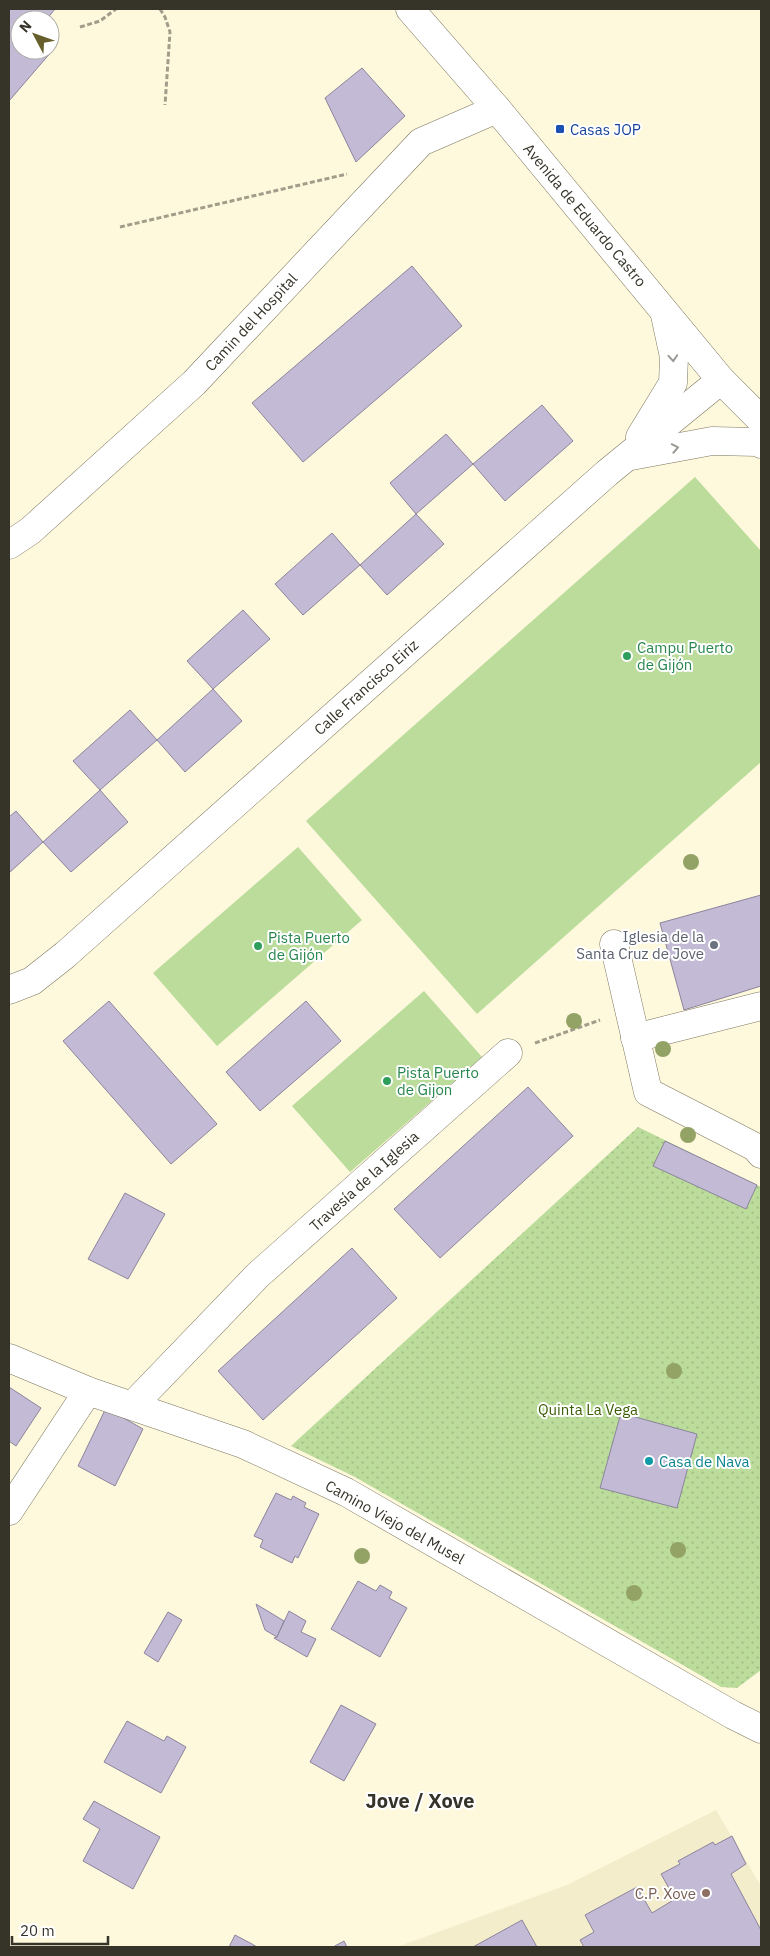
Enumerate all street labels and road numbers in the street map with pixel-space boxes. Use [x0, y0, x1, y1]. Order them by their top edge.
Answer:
street label: Avenida de Eduardo Castro [519, 139, 651, 291]
street label: Camin del Hospital [201, 269, 301, 375]
street label: Calle Francisco Eiriz [310, 635, 422, 739]
street label: Travesía de la Iglesia [305, 1127, 423, 1235]
street label: Camino Viejo del Musel [322, 1476, 468, 1568]

